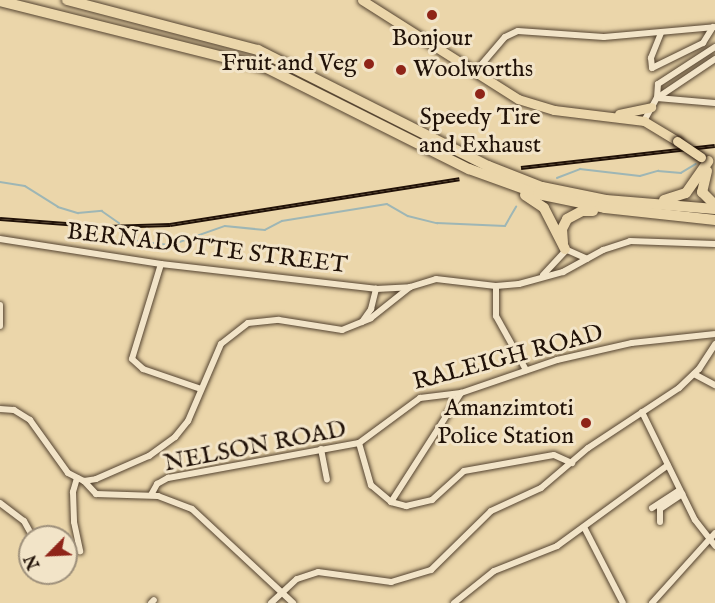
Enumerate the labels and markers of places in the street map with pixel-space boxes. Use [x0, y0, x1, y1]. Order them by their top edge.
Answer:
marker: Bonjour [425, 8, 439, 22]
place label: Bonjour [391, 25, 473, 53]
place label: Fruit and Veg [221, 50, 357, 78]
place label: Woolworths [413, 56, 533, 84]
marker: Fruit and Veg [362, 57, 376, 71]
marker: Woolworths [394, 63, 408, 77]
marker: Speedy Tire and Exhaust [473, 87, 487, 101]
place label: Speedy Tire and Exhaust [419, 104, 541, 160]
place label: Amanzimtoti Police Station [437, 395, 574, 451]
marker: Amanzimtoti Police Station [579, 416, 593, 430]

